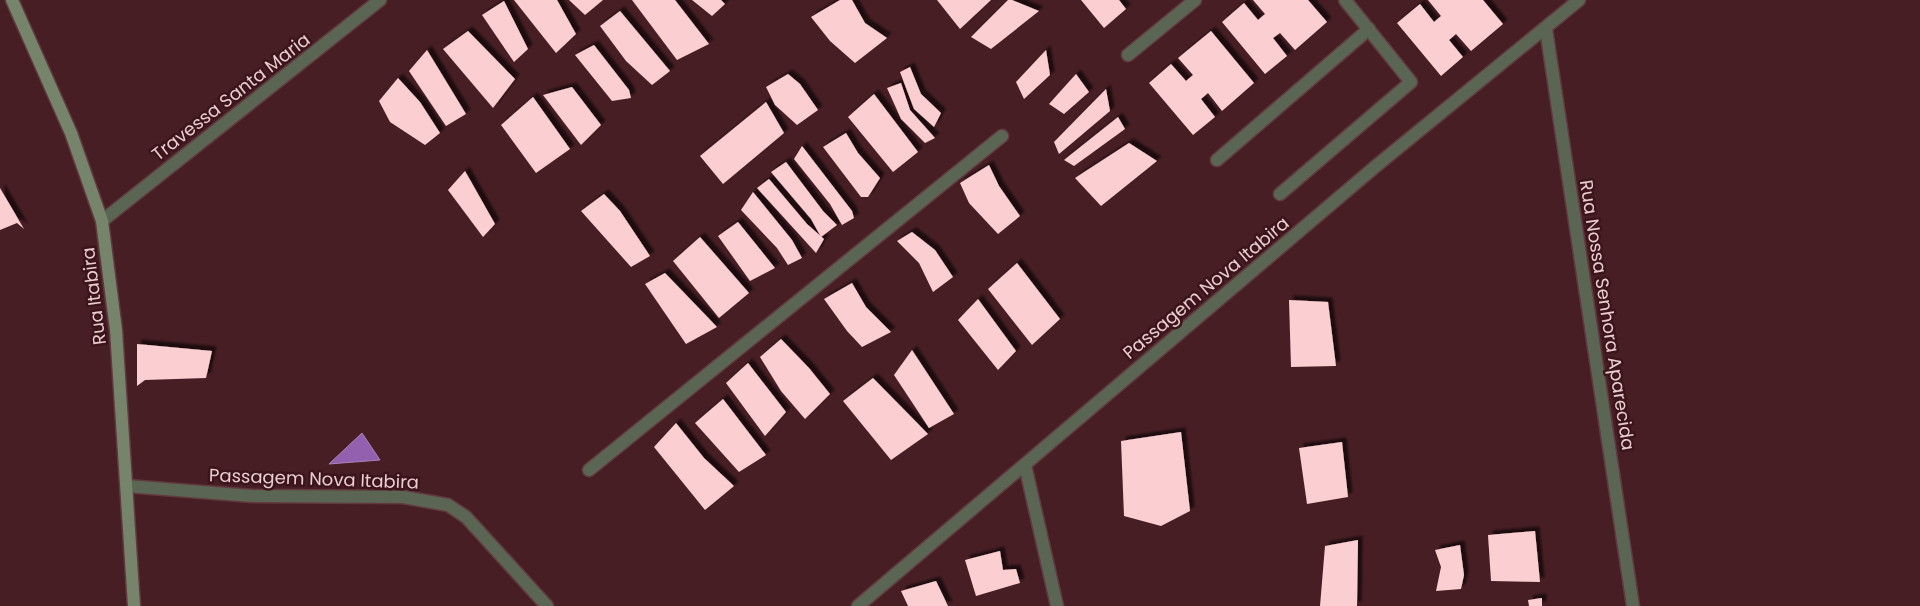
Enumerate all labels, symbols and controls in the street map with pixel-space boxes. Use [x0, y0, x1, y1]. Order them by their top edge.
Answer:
street label: Travessa Santa Maria [146, 27, 315, 166]
street label: Rua Nossa Senhora Aparecida [1574, 178, 1641, 452]
street label: Passagem Nova Itabira [1117, 211, 1294, 365]
street label: Rua Itabira [75, 246, 112, 346]
street label: Passagem Nova Itabira [209, 462, 419, 495]

